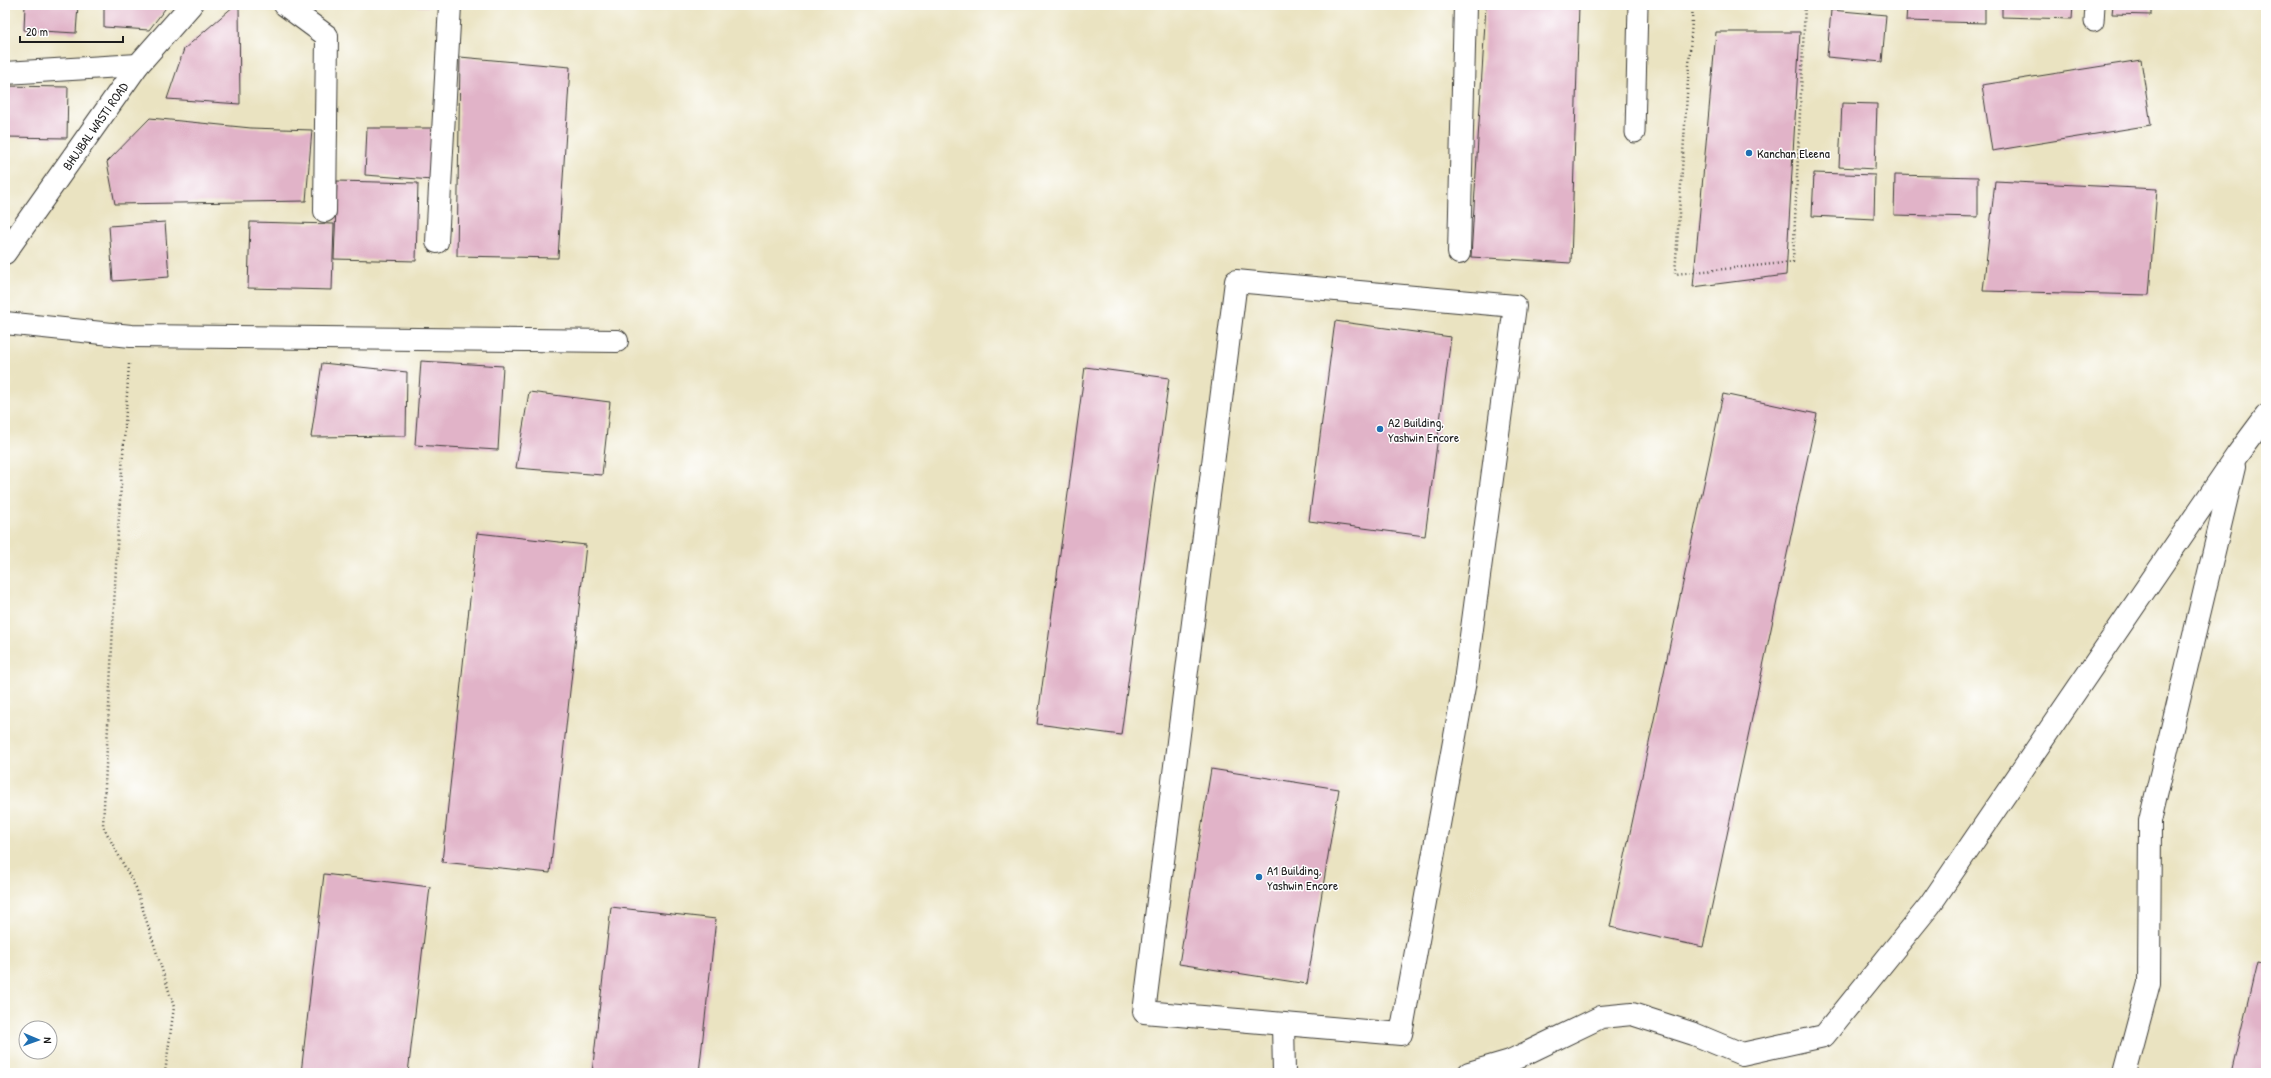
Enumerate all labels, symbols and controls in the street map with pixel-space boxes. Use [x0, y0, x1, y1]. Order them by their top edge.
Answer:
scale bar [20, 18, 123, 44]
text: 20 m [26, 23, 48, 40]
street label: BHUJBAL WASTI ROAD [58, 78, 133, 174]
place label: Kanchan Eleena [1757, 144, 1830, 162]
marker: Kanchan Eleena [1744, 148, 1754, 158]
place label: A2 Building, Yashwin Encore [1388, 413, 1459, 446]
marker: A2 Building, Yashwin Encore [1375, 424, 1385, 434]
place label: A1 Building, Yashwin Encore [1267, 861, 1338, 894]
marker: A1 Building, Yashwin Encore [1254, 872, 1264, 882]
north arrow [18, 1020, 58, 1060]
text: N [41, 1037, 55, 1044]

